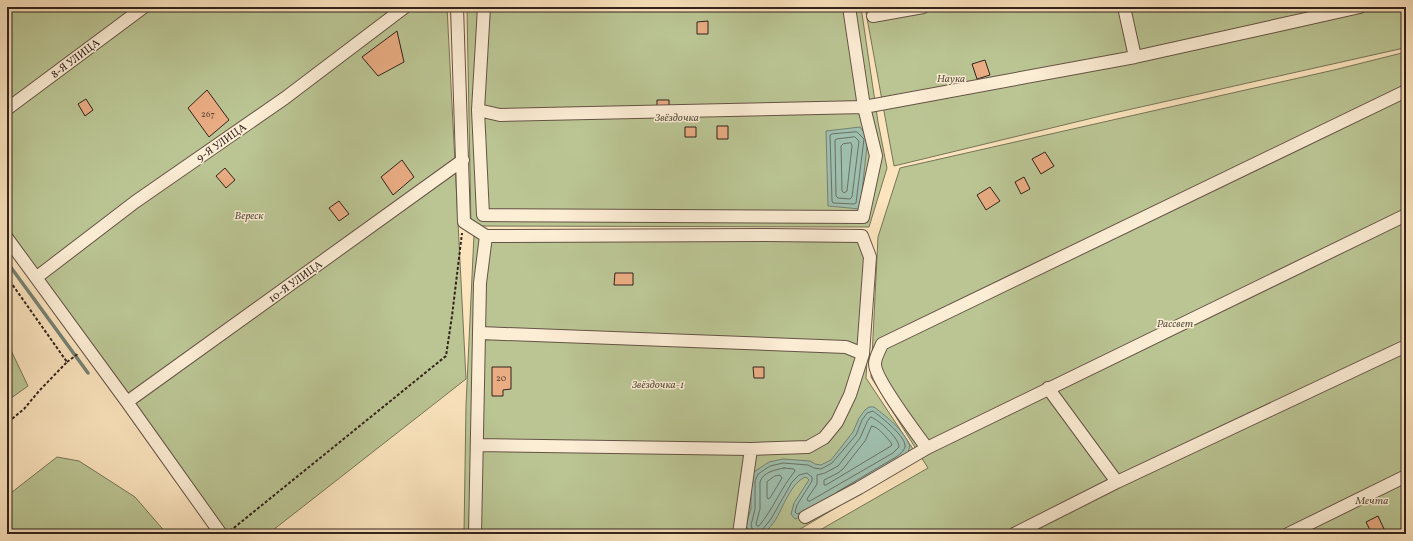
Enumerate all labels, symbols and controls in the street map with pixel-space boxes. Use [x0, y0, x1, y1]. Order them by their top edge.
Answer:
street label: 8-Я УЛИЦА [48, 36, 104, 82]
park label: Наука [937, 72, 965, 87]
house number: 267 [201, 108, 215, 121]
park label: Звёздочка [654, 111, 699, 126]
street label: 9-Я УЛИЦА [194, 120, 250, 166]
park label: Вереск [235, 209, 264, 224]
street label: 10-Я УЛИЦА [266, 257, 326, 307]
park label: Рассвет [1157, 317, 1194, 332]
house number: 20 [496, 372, 507, 385]
park label: Звёздочка-1 [631, 378, 684, 393]
park label: Мечта [1355, 494, 1388, 509]

